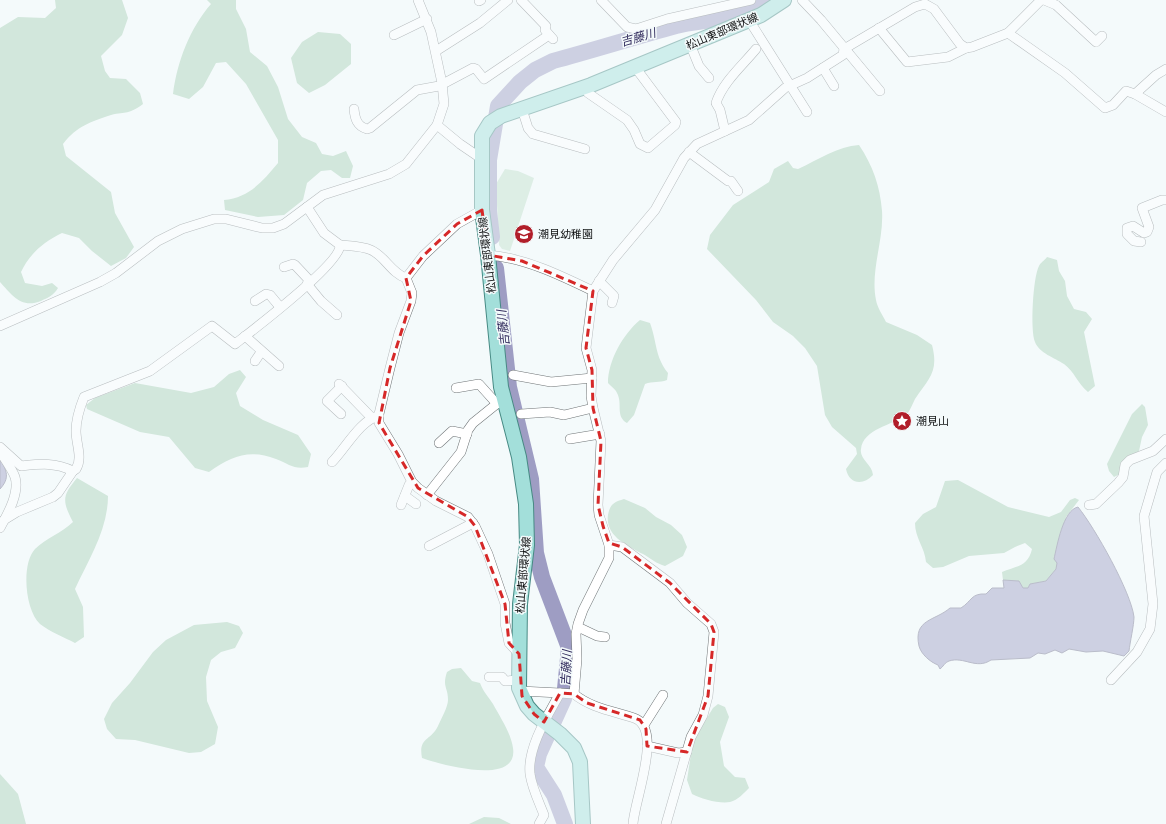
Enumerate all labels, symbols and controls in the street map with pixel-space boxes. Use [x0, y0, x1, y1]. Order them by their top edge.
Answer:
street label: 松山東部環状線 [684, 10, 760, 52]
water label: 吉藤川 [619, 24, 659, 49]
street label: 松山東部環状線 [475, 216, 499, 294]
school or university icon: 潮見幼稚園 [513, 223, 535, 245]
place label: 潮見幼稚園 [538, 227, 593, 241]
water label: 吉藤川 [493, 307, 512, 347]
place icon: 潮見山 [891, 410, 913, 432]
place label: 潮見山 [916, 414, 949, 428]
street label: 松山東部環状線 [513, 536, 533, 614]
water label: 吉藤川 [558, 648, 575, 686]

